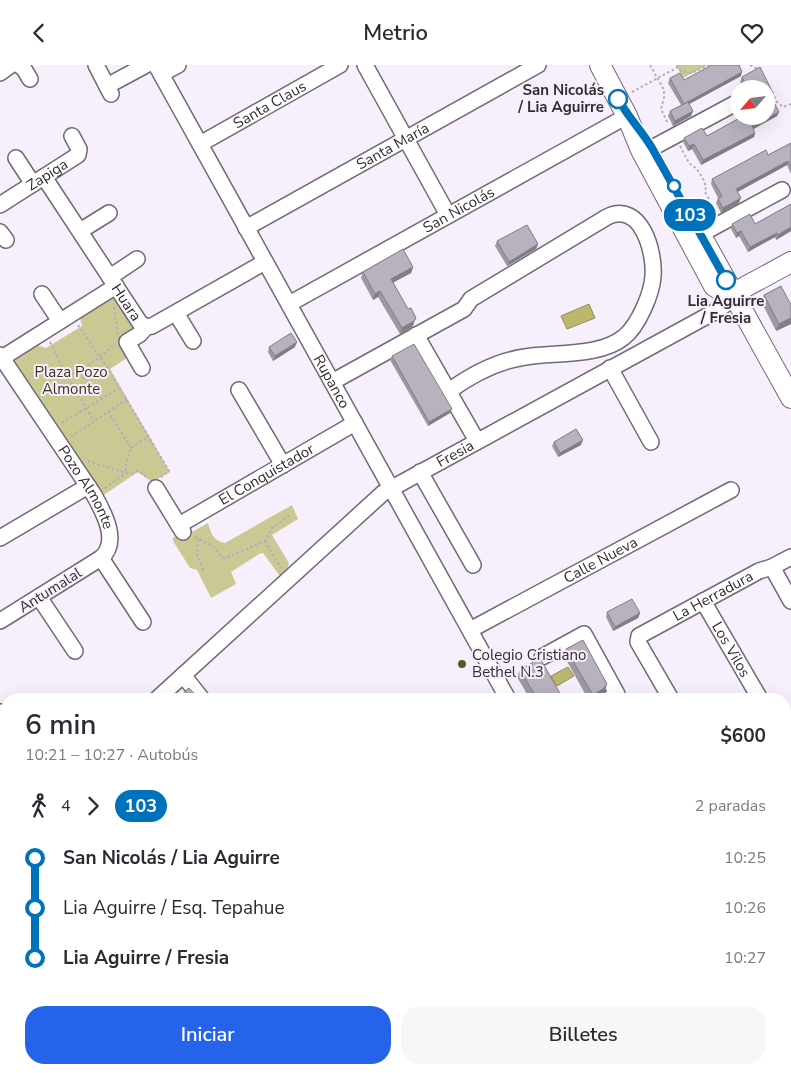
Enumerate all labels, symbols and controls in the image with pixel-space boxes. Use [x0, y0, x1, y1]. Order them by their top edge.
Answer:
text: Metrio [363, 18, 428, 48]
icon: back [25, 19, 53, 47]
icon: heart [738, 19, 766, 47]
street label: Santa Claus [230, 76, 310, 133]
place label: San Nicolás / Lia Aguirre [517, 80, 604, 117]
north arrow [730, 80, 775, 125]
map controls [730, 80, 775, 125]
marker: San Nicolás / Lia Aguirre [608, 89, 628, 109]
street label: Santa María [353, 118, 433, 174]
street label: Zapiga [23, 154, 72, 196]
unlabelled marker [667, 179, 681, 193]
street label: San Nicolás [419, 182, 498, 238]
line badge: 103 [661, 199, 719, 231]
text: 103 [674, 203, 706, 227]
marker: Lia Aguirre / Fresia [716, 270, 736, 290]
street label: Huara [107, 280, 146, 325]
place label: Lia Aguirre / Fresia [688, 291, 764, 328]
street label: Rupanco [309, 351, 355, 412]
park label: Plaza Pozo Almonte [34, 362, 108, 399]
street label: Fresia [433, 435, 477, 472]
street label: El Conquistador [215, 439, 318, 510]
street label: Pozo Almonte [53, 441, 118, 531]
street label: Calle Nueva [560, 532, 641, 588]
street label: Antumalal [15, 562, 86, 617]
street label: La Herradura [669, 566, 757, 626]
street label: Los Vilos [707, 618, 755, 681]
place label: Colegio Cristiano Bethel N.3 [472, 645, 586, 682]
marker: Colegio Cristiano Bethel N.3 [456, 658, 468, 670]
text: 6 min [25, 706, 96, 744]
text: $600 [720, 723, 766, 749]
text: 10:21 – 10:27 · Autobús [25, 744, 198, 766]
icon: walk [25, 792, 53, 820]
icon: forward [79, 792, 107, 820]
text: 103 [125, 794, 157, 818]
text: 4 [61, 795, 71, 817]
text: 2 paradas [695, 795, 766, 817]
text: San Nicolás / Lia Aguirre [63, 845, 280, 871]
text: 10:25 [724, 847, 766, 869]
text: Lia Aguirre / Esq. Tepahue [63, 895, 285, 921]
text: 10:26 [724, 897, 766, 919]
text: Lia Aguirre / Fresia [63, 945, 229, 971]
text: 10:27 [724, 947, 766, 969]
button: Iniciar [25, 1006, 391, 1064]
button: Billetes [401, 1006, 766, 1064]

